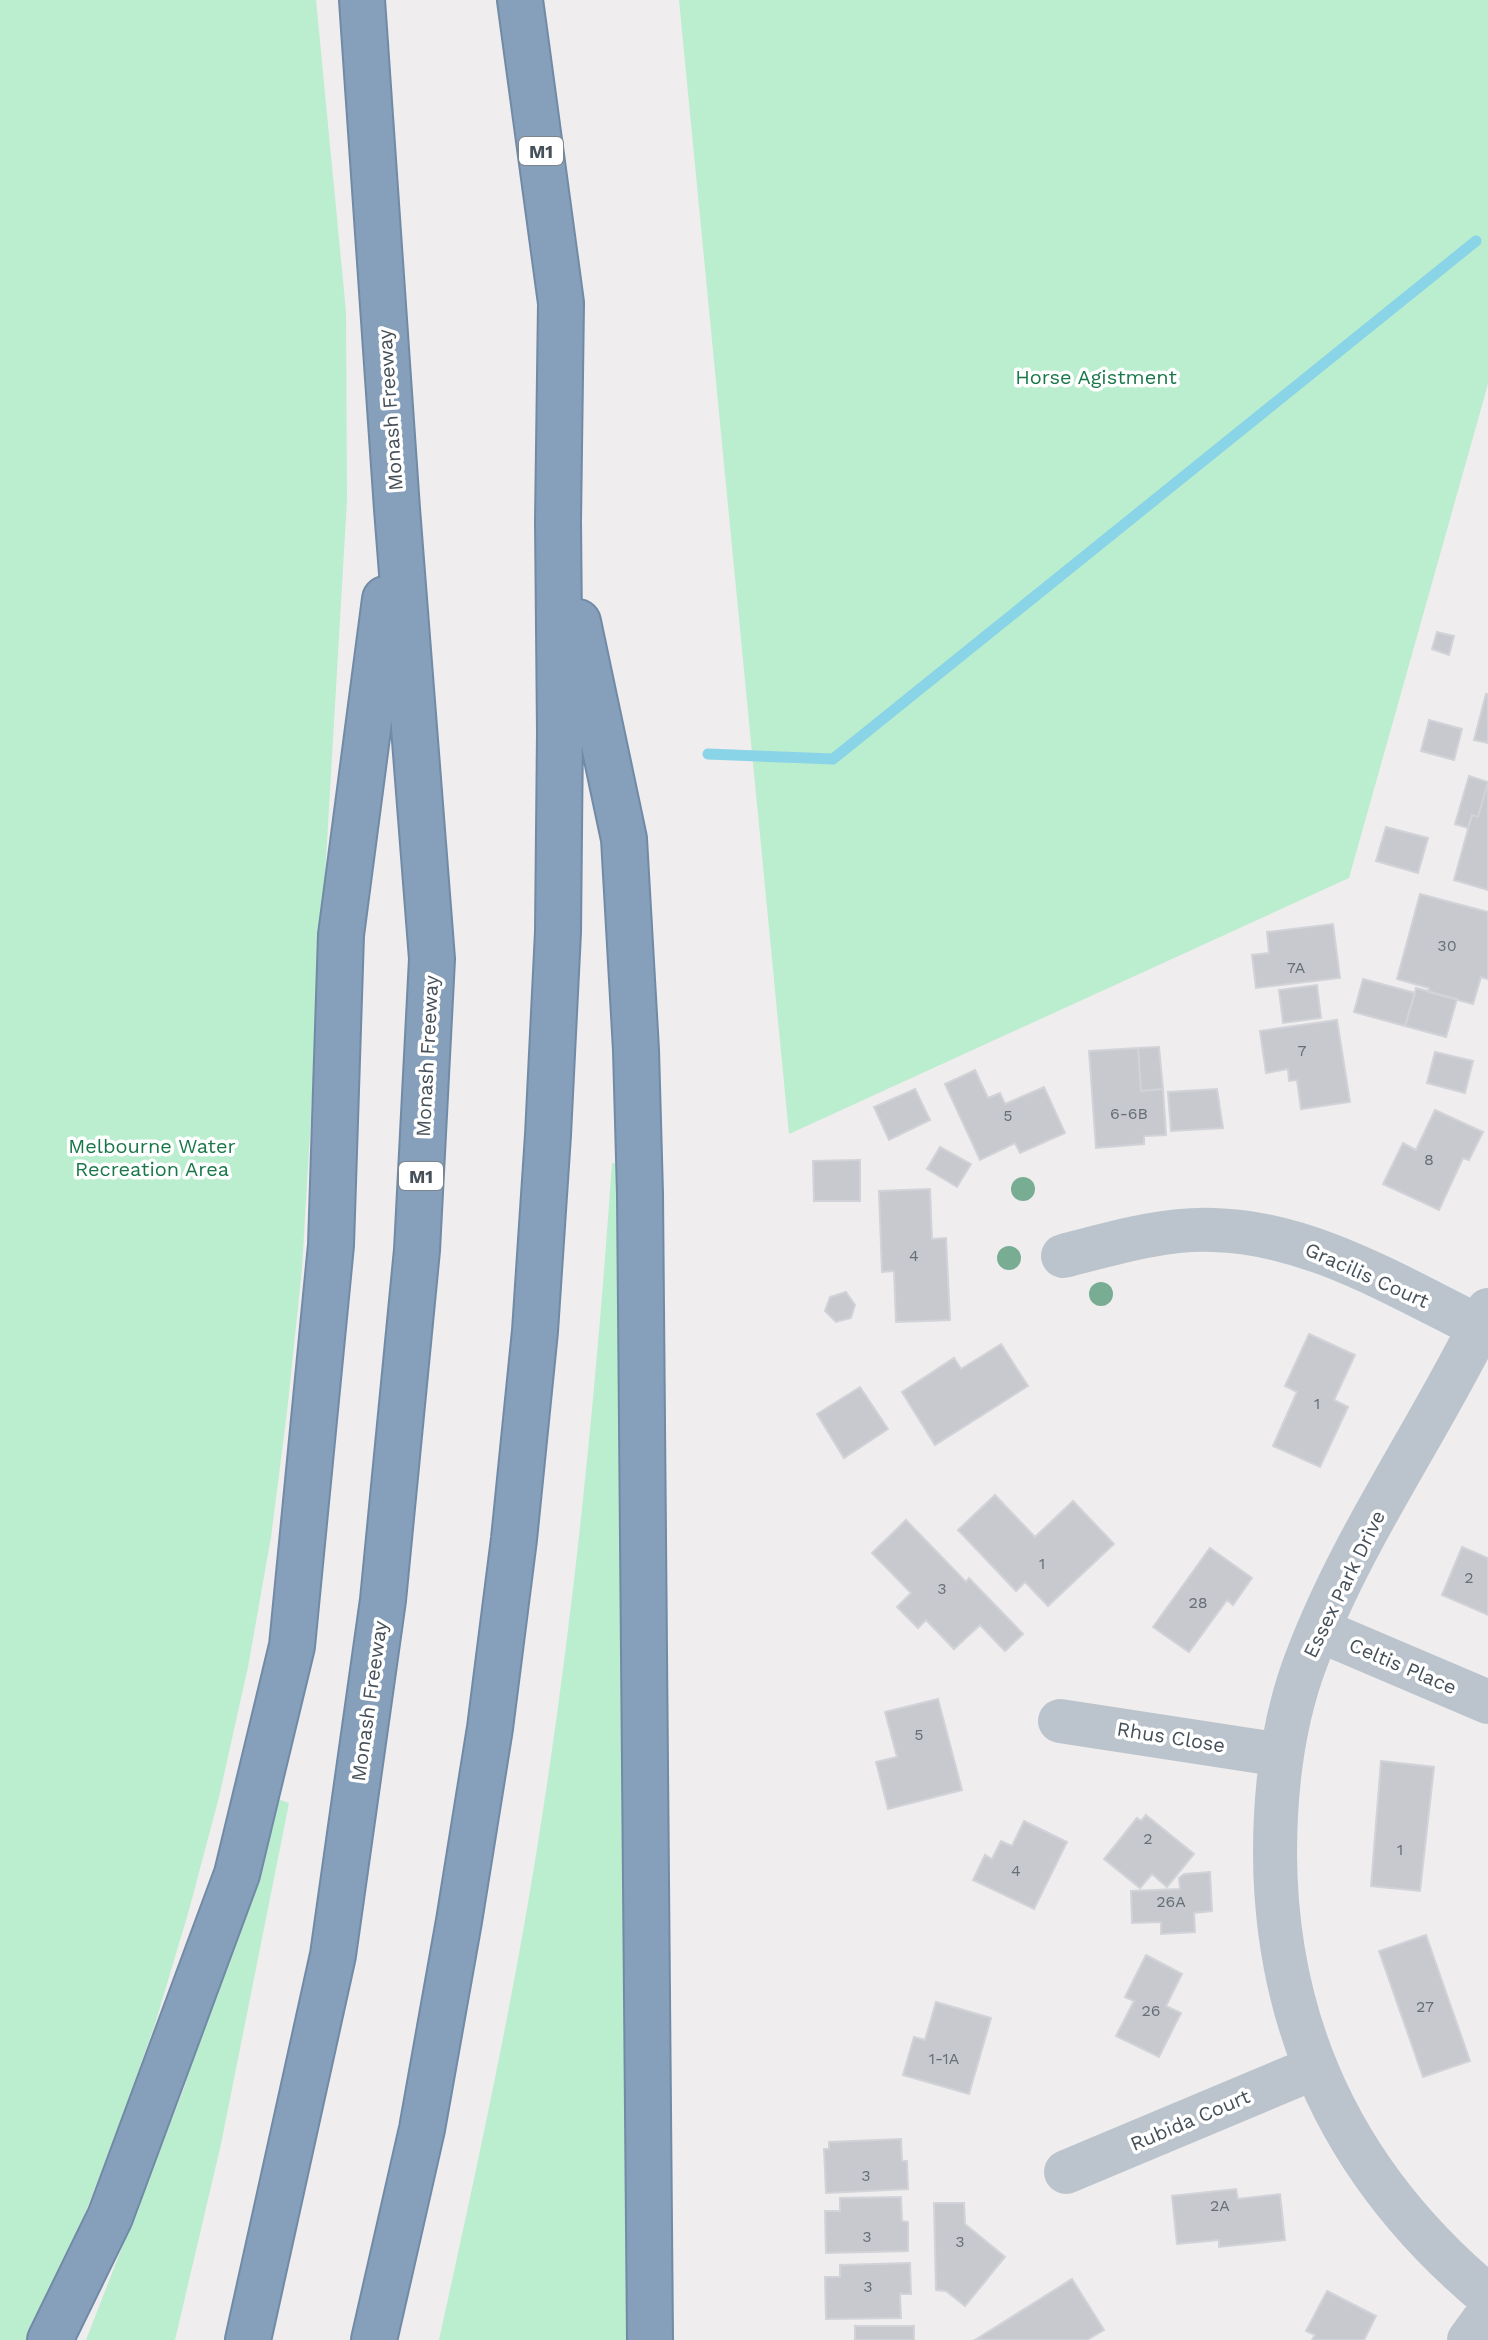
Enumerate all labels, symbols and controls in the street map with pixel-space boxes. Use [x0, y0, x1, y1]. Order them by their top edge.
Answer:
road number: M1 [519, 137, 563, 165]
street label: Monash Freeway [372, 328, 408, 492]
park label: Horse Agistment [1015, 365, 1177, 389]
house number: 30 [1437, 936, 1457, 955]
house number: 7A [1287, 958, 1306, 977]
street label: Monash Freeway [411, 974, 443, 1138]
house number: 7 [1298, 1041, 1307, 1060]
house number: 6-6B [1110, 1104, 1148, 1123]
house number: 5 [1003, 1106, 1013, 1125]
park label: Melbourne Water Recreation Area [68, 1134, 236, 1181]
house number: 8 [1424, 1150, 1434, 1169]
road number: M1 [399, 1162, 443, 1190]
street label: Gracilis Court [1301, 1237, 1433, 1313]
house number: 4 [909, 1246, 919, 1265]
house number: 1 [1314, 1394, 1320, 1413]
street label: Essex Park Drive [1298, 1506, 1390, 1662]
house number: 1 [1039, 1554, 1045, 1573]
house number: 2 [1464, 1568, 1474, 1587]
house number: 3 [937, 1579, 947, 1598]
house number: 28 [1188, 1593, 1208, 1612]
street label: Monash Freeway [346, 1618, 392, 1783]
street label: Celtis Place [1346, 1633, 1460, 1699]
street label: Rhus Close [1115, 1717, 1227, 1757]
house number: 5 [914, 1725, 924, 1744]
house number: 2 [1143, 1829, 1153, 1848]
house number: 1 [1397, 1840, 1403, 1859]
house number: 4 [1011, 1861, 1021, 1880]
house number: 26A [1156, 1892, 1186, 1911]
house number: 27 [1416, 1997, 1434, 2016]
house number: 26 [1141, 2001, 1161, 2020]
house number: 1-1A [929, 2049, 960, 2068]
street label: Rubida Court [1127, 2084, 1254, 2156]
house number: 3 [861, 2166, 871, 2185]
house number: 2A [1210, 2196, 1230, 2215]
house number: 3 [862, 2227, 872, 2246]
house number: 3 [955, 2232, 965, 2251]
house number: 3 [863, 2277, 873, 2296]

